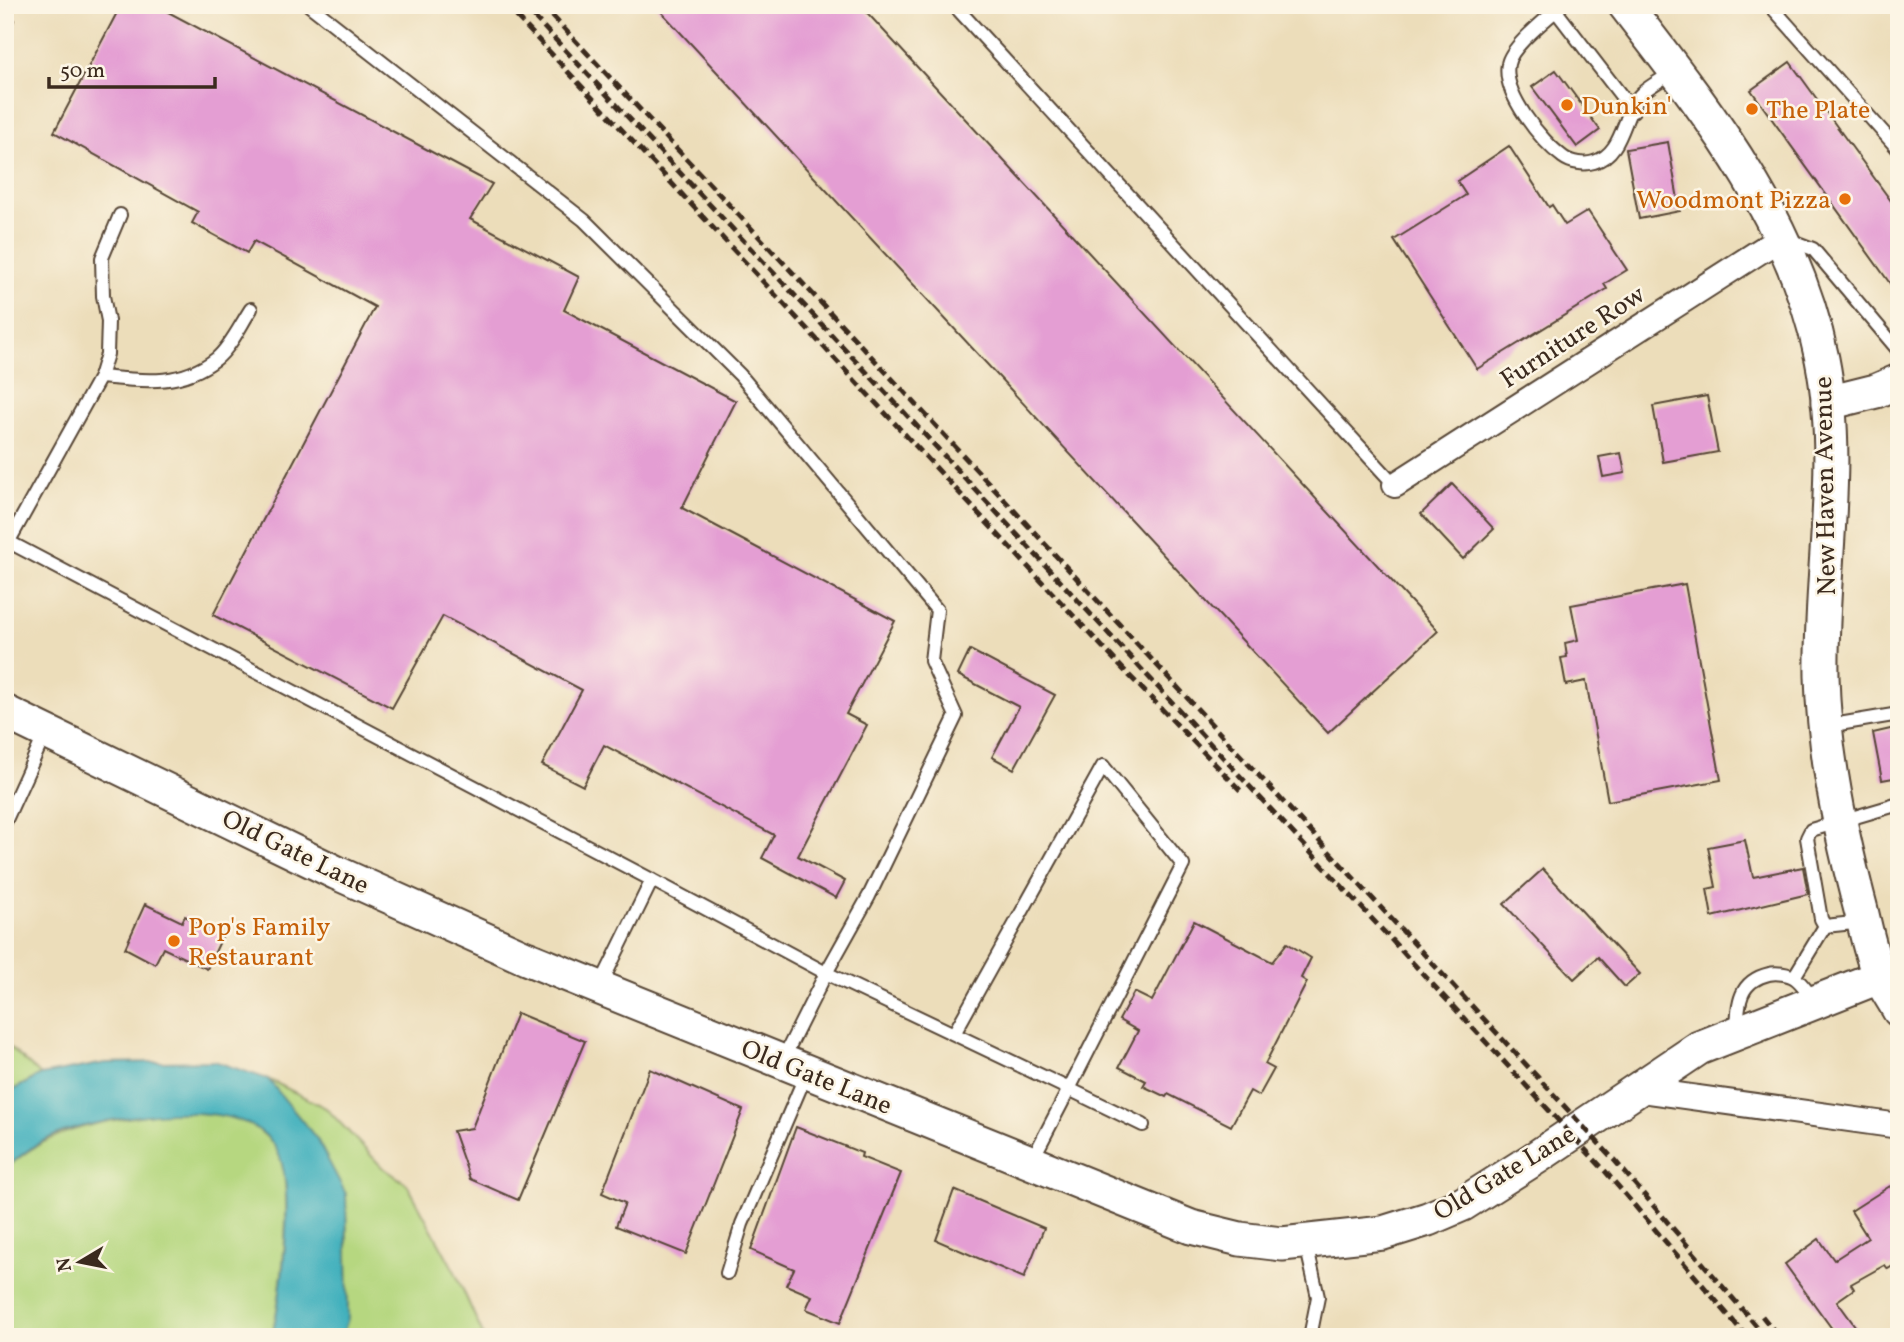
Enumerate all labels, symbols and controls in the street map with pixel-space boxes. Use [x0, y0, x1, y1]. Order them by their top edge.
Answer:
scale bar [49, 46, 215, 90]
text: 50 m [60, 57, 105, 86]
place label: Dunkin' [1581, 89, 1672, 125]
place label: The Plate [1766, 93, 1870, 129]
marker: Dunkin' [1559, 97, 1575, 113]
marker: The Plate [1744, 101, 1760, 117]
place label: Woodmont Pizza [1636, 183, 1831, 219]
marker: Woodmont Pizza [1837, 191, 1853, 207]
street label: Furniture Row [1494, 277, 1652, 398]
street label: New Haven Avenue [1806, 376, 1846, 596]
street label: Old Gate Lane [215, 802, 375, 904]
place label: Pop's Family Restaurant [188, 910, 330, 976]
marker: Pop's Family Restaurant [166, 933, 182, 949]
street label: Old Gate Lane [735, 1031, 897, 1125]
street label: Old Gate Lane [1427, 1117, 1583, 1230]
north arrow [46, 1226, 116, 1296]
text: N [51, 1255, 79, 1274]

